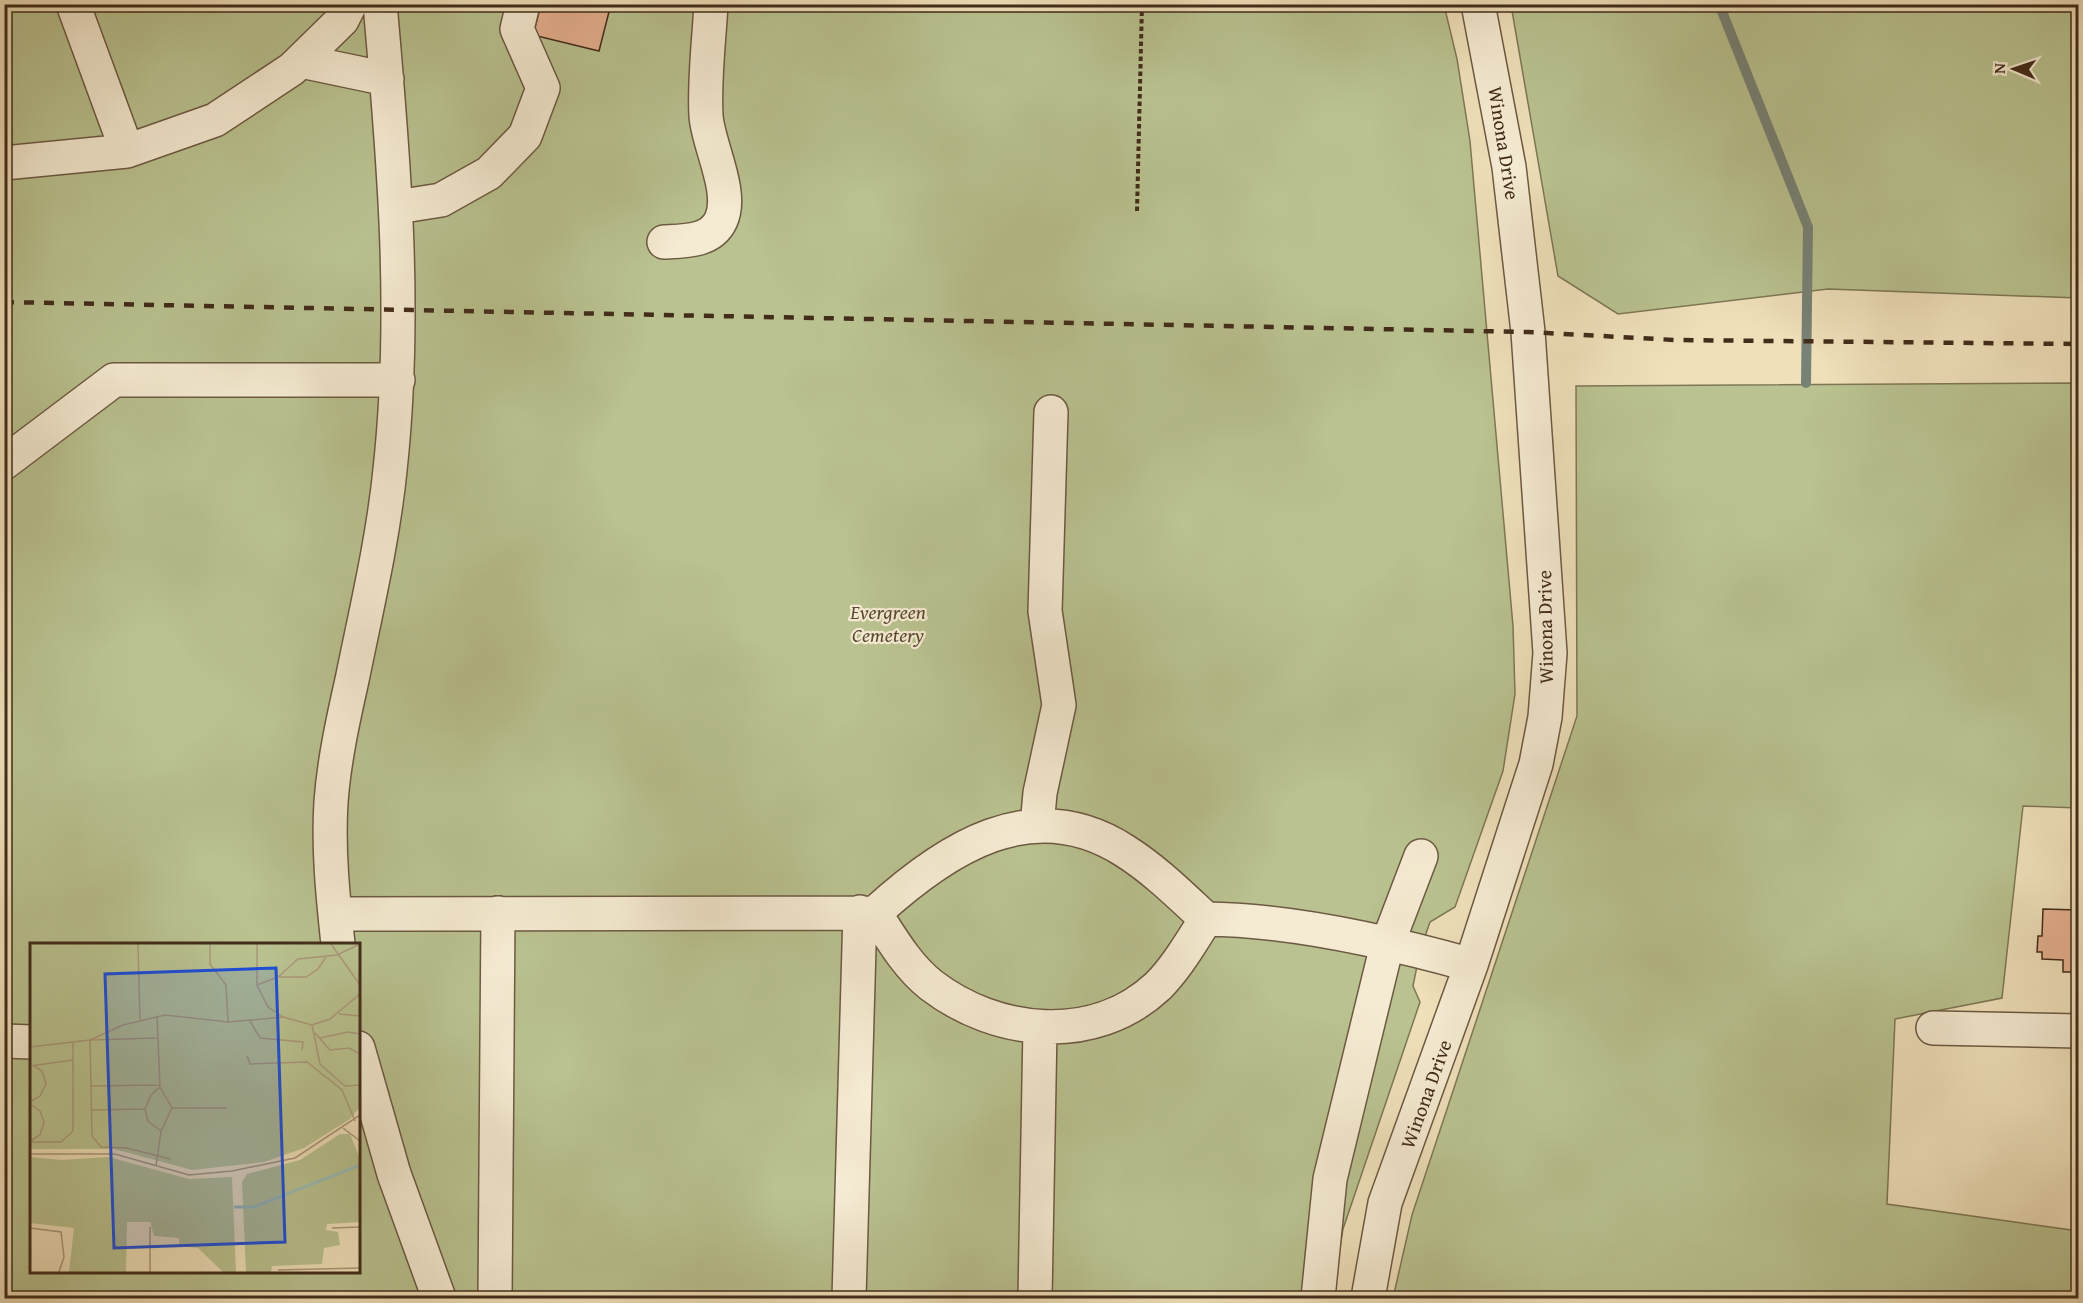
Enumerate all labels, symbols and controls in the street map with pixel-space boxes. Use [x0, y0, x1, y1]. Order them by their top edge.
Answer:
north arrow [1984, 39, 2044, 99]
text: N [1987, 62, 2011, 74]
street label: Winona Drive [1481, 84, 1528, 201]
street label: Winona Drive [1529, 570, 1560, 684]
park label: Evergreen Cemetery [849, 597, 926, 649]
inset map [30, 943, 360, 1273]
street label: Winona Drive [1392, 1035, 1459, 1152]

